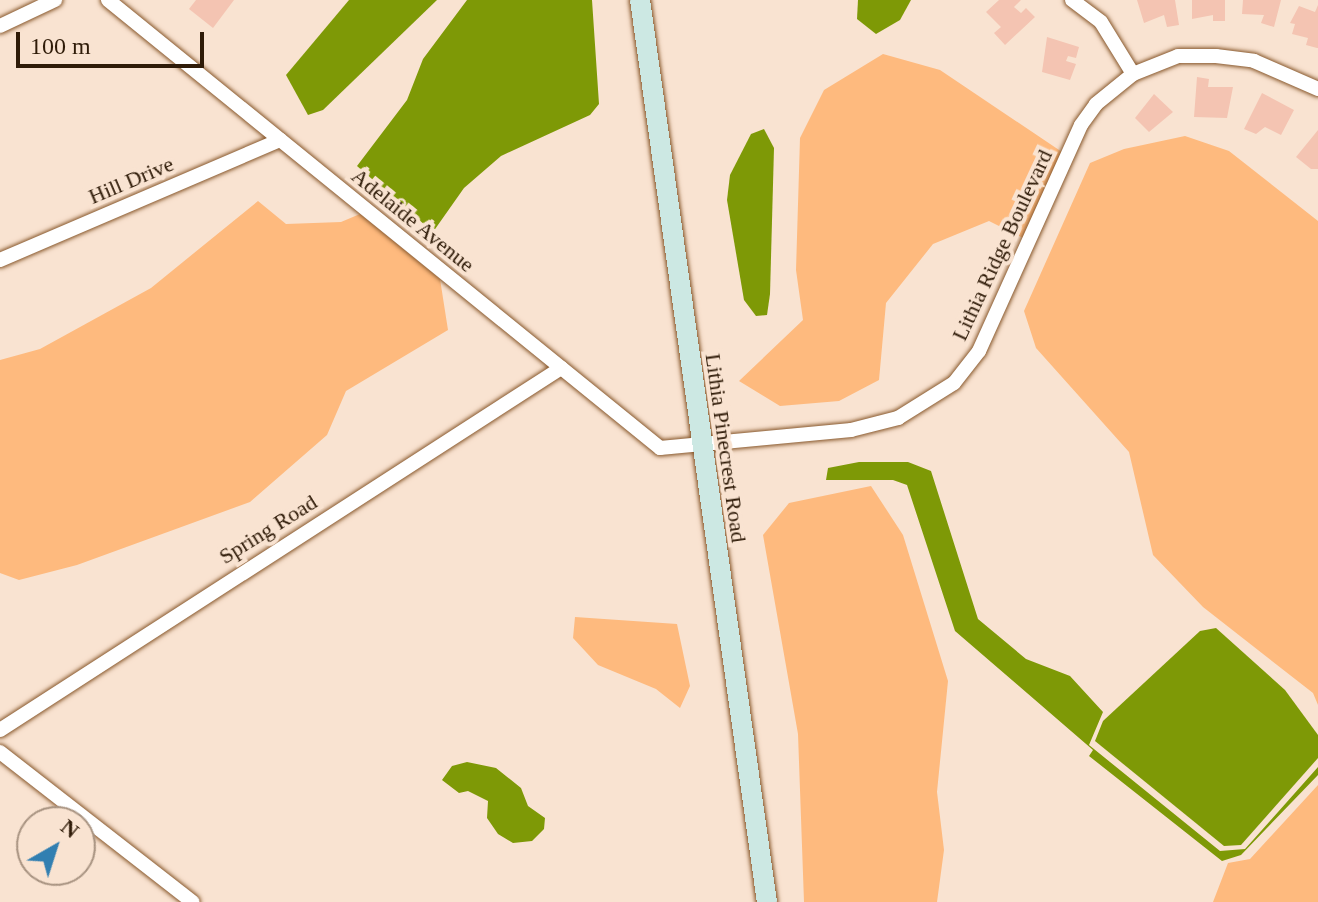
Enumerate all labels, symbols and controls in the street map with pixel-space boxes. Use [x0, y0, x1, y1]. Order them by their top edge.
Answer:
scale bar [20, 16, 208, 66]
text: 100 m [30, 33, 91, 59]
street label: Lithia Ridge Boulevard [946, 145, 1058, 345]
street label: Hill Drive [85, 150, 177, 210]
street label: Adelaide Avenue [346, 162, 480, 278]
street label: Lithia Pinecrest Road [700, 352, 752, 544]
street label: Spring Road [214, 488, 322, 570]
north arrow [16, 806, 96, 886]
text: N [56, 814, 84, 843]

